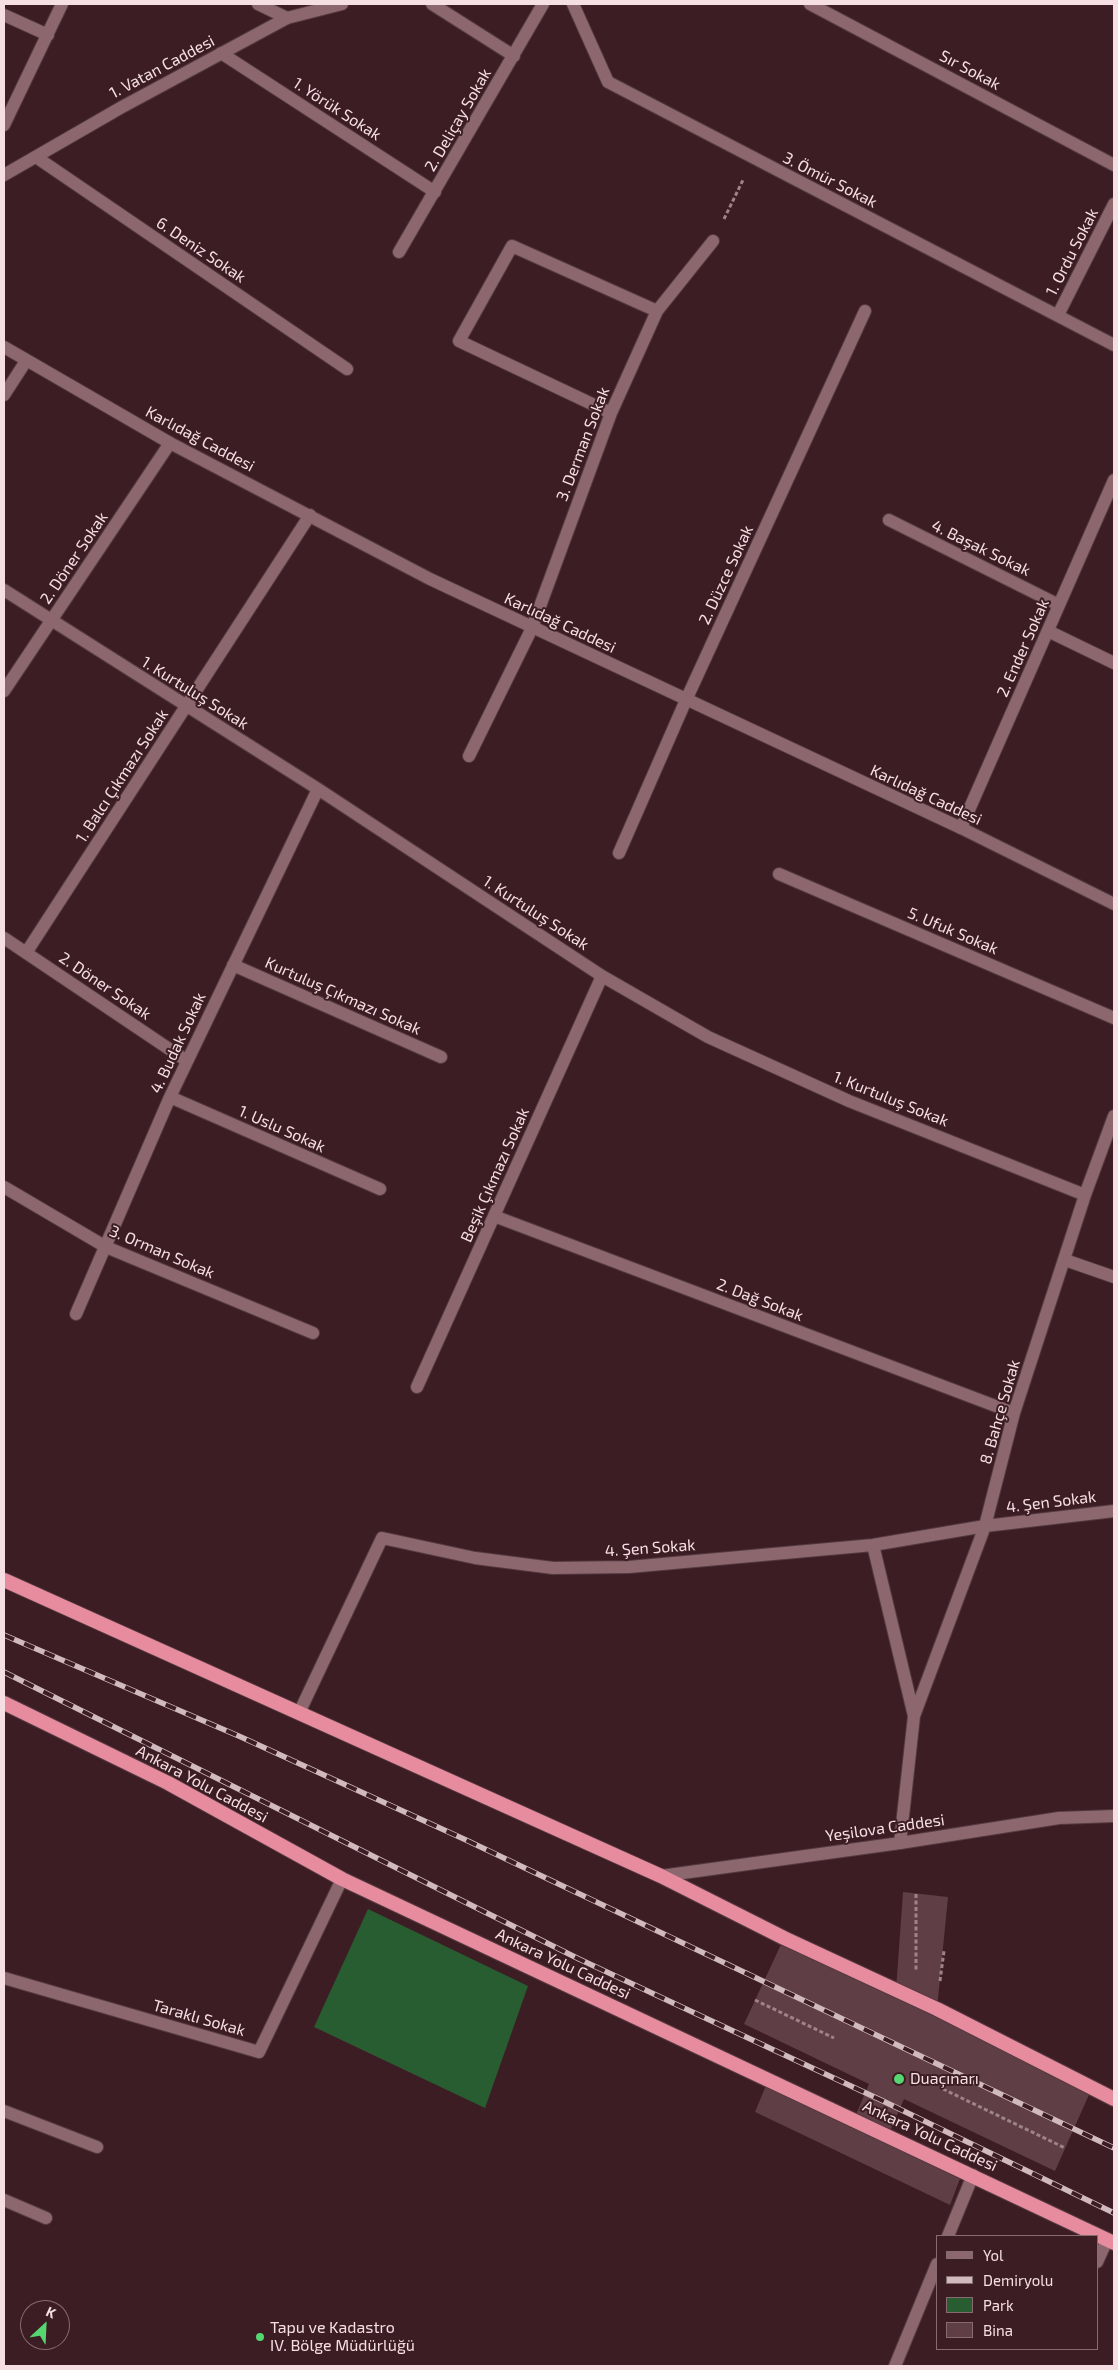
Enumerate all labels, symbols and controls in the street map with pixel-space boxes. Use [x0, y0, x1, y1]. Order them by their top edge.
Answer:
street label: 1. Vatan Caddesi [106, 31, 218, 103]
street label: Sır Sokak [936, 46, 1004, 94]
street label: 2. Deliçay Sokak [421, 65, 495, 175]
street label: 1. Yörük Sokak [289, 73, 385, 145]
street label: 3. Ömür Sokak [780, 148, 880, 212]
street label: 1. Ordu Sokak [1042, 205, 1102, 299]
street label: 6. Deniz Sokak [153, 213, 249, 287]
street label: 3. Derman Sokak [552, 384, 614, 504]
street label: Karlıdağ Caddesi [142, 402, 258, 476]
street label: 2. Döner Sokak [36, 508, 112, 608]
street label: 4. Başak Sokak [928, 516, 1034, 580]
street label: 2. Düzce Sokak [695, 522, 757, 628]
street label: Karlıdağ Caddesi [501, 589, 619, 657]
street label: 2. Ender Sokak [993, 596, 1053, 700]
street label: 1. Kurtuluş Sokak [138, 652, 252, 734]
street label: 1. Balcı Çıkmazı Sokak [72, 706, 172, 846]
street label: Karlıdağ Caddesi [867, 761, 985, 829]
street label: 1. Kurtuluş Sokak [479, 872, 593, 954]
street label: 5. Ufuk Sokak [905, 903, 1001, 959]
street label: 2. Döner Sokak [55, 948, 155, 1024]
street label: Kurtuluş Çıkmazı Sokak [262, 953, 424, 1039]
street label: 4. Budak Sokak [146, 990, 210, 1096]
street label: 1. Kurtuluş Sokak [831, 1067, 951, 1131]
street label: 1. Uslu Sokak [236, 1101, 328, 1157]
street label: Beşik Çıkmazı Sokak [457, 1105, 533, 1245]
street label: 3. Orman Sokak [107, 1221, 217, 1283]
street label: 2. Dağ Sokak [714, 1275, 806, 1325]
street label: 8. Bahçe Sokak [976, 1357, 1024, 1467]
street label: 4. Şen Sokak [1005, 1487, 1097, 1517]
street label: 4. Şen Sokak [604, 1535, 696, 1561]
street label: Ankara Yolu Caddesi [133, 1741, 271, 1827]
street label: Yeşilova Caddesi [824, 1810, 946, 1846]
street label: Ankara Yolu Caddesi [493, 1924, 633, 2004]
street label: Taraklı Sokak [151, 1996, 247, 2040]
place label: Duaçınarı [910, 2069, 979, 2089]
marker: Duaçınarı [892, 2072, 906, 2086]
street label: Ankara Yolu Caddesi [860, 2096, 1000, 2176]
legend [936, 2235, 1098, 2350]
text: Yol [983, 2246, 1004, 2264]
text: Demiryolu [983, 2271, 1053, 2289]
text: Park [983, 2296, 1014, 2314]
north arrow [20, 2300, 70, 2350]
text: K [43, 2302, 59, 2321]
place label: Tapu ve Kadastro IV. Bölge Müdürlüğü [270, 2318, 415, 2356]
text: Bina [983, 2321, 1013, 2339]
marker: Tapu ve Kadastro IV. Bölge Müdürlüğü [254, 2331, 266, 2343]

